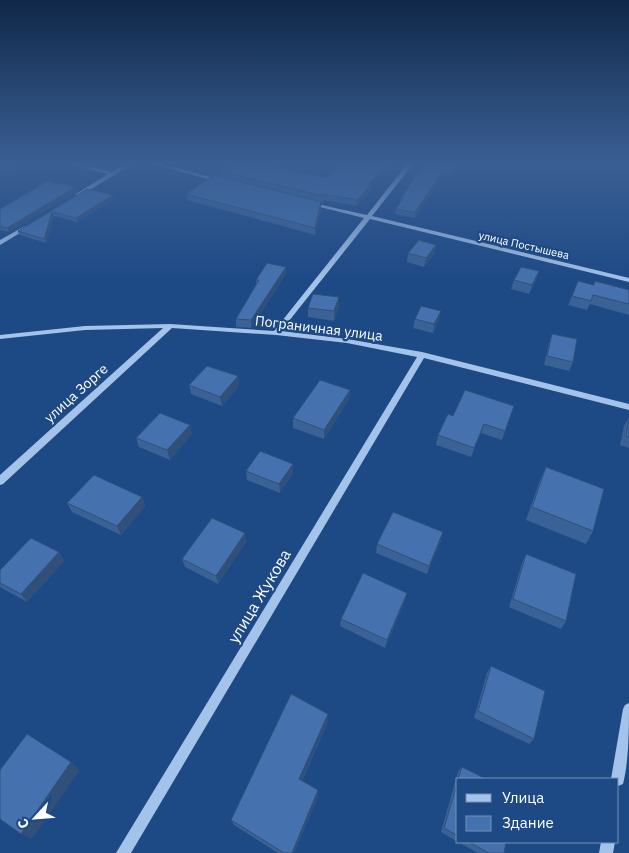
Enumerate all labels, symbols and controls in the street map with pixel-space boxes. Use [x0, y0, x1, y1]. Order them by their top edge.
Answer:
street label: улица Постышева [477, 228, 571, 262]
street label: Пограничная улица [254, 311, 384, 345]
street label: улица Зорге [40, 359, 112, 426]
street label: улица Жукова [223, 545, 295, 647]
legend [456, 778, 619, 843]
text: Улица [502, 788, 544, 807]
north arrow [10, 793, 60, 843]
text: Здание [502, 813, 554, 832]
text: С [13, 816, 33, 832]

